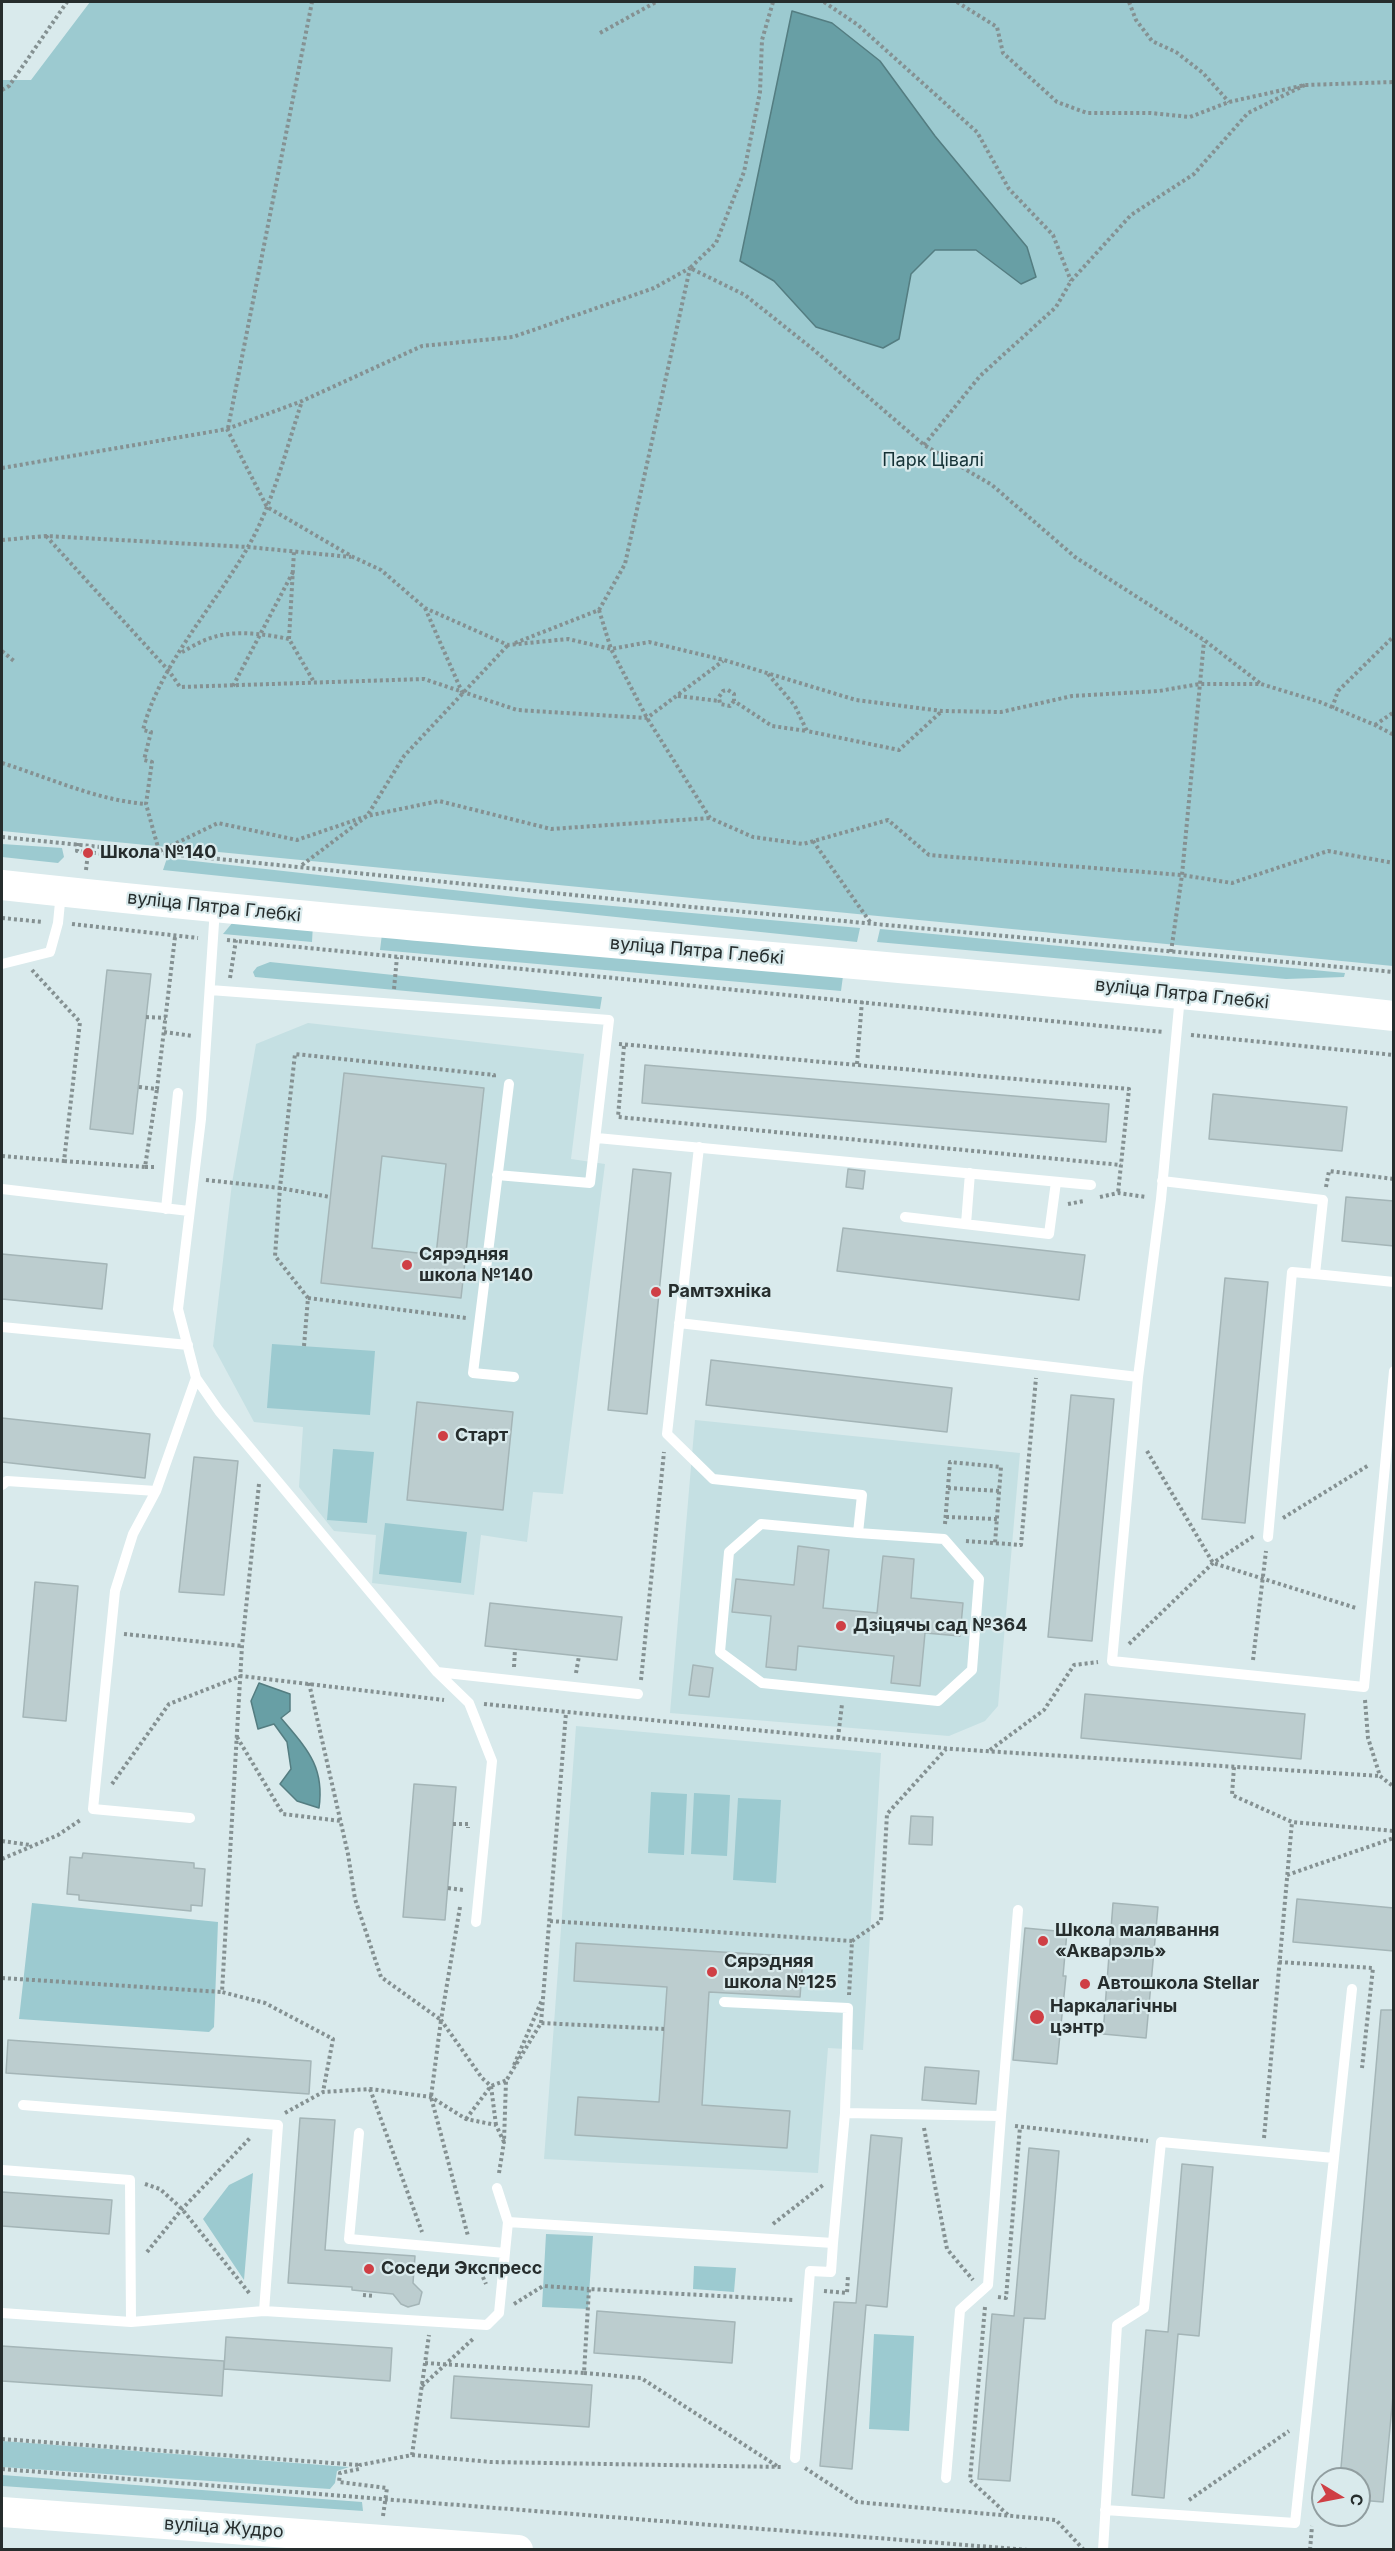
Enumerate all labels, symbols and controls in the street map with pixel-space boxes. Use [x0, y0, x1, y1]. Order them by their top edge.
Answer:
park label: Парк Цівалі [882, 450, 984, 472]
place label: Школа №140 [100, 842, 216, 864]
marker: Школа №140 [81, 846, 95, 860]
street label: вуліца Пятра Глебкі [126, 887, 302, 927]
street label: вуліца Пятра Глебкі [609, 933, 785, 969]
street label: вуліца Пятра Глебкі [1094, 974, 1270, 1014]
place label: Сярэдняя школа №140 [419, 1244, 533, 1286]
marker: Сярэдняя школа №140 [400, 1258, 414, 1272]
place label: Рамтэхніка [668, 1281, 771, 1303]
marker: Рамтэхніка [649, 1285, 663, 1299]
place label: Старт [455, 1425, 508, 1447]
marker: Старт [436, 1429, 450, 1443]
place label: Дзіцячы сад №364 [853, 1615, 1027, 1637]
marker: Дзіцячы сад №364 [834, 1619, 848, 1633]
place label: Школа малявання «Акварэль» [1055, 1920, 1219, 1962]
marker: Школа малявання «Акварэль» [1036, 1934, 1050, 1948]
place label: Сярэдняя школа №125 [724, 1951, 837, 1994]
marker: Сярэдняя школа №125 [705, 1965, 719, 1979]
place label: Автошкола Stellar [1097, 1973, 1259, 1995]
marker: Автошкола Stellar [1078, 1977, 1092, 1991]
place label: Наркалагічны цэнтр [1050, 1996, 1177, 2038]
marker: Наркалагічны цэнтр [1028, 2008, 1046, 2026]
place label: Соседи Экспресс [381, 2258, 542, 2280]
marker: Соседи Экспресс [362, 2262, 376, 2276]
north arrow [1311, 2467, 1371, 2527]
text: С [1346, 2492, 1368, 2507]
street label: вуліца Жудро [163, 2513, 285, 2543]

